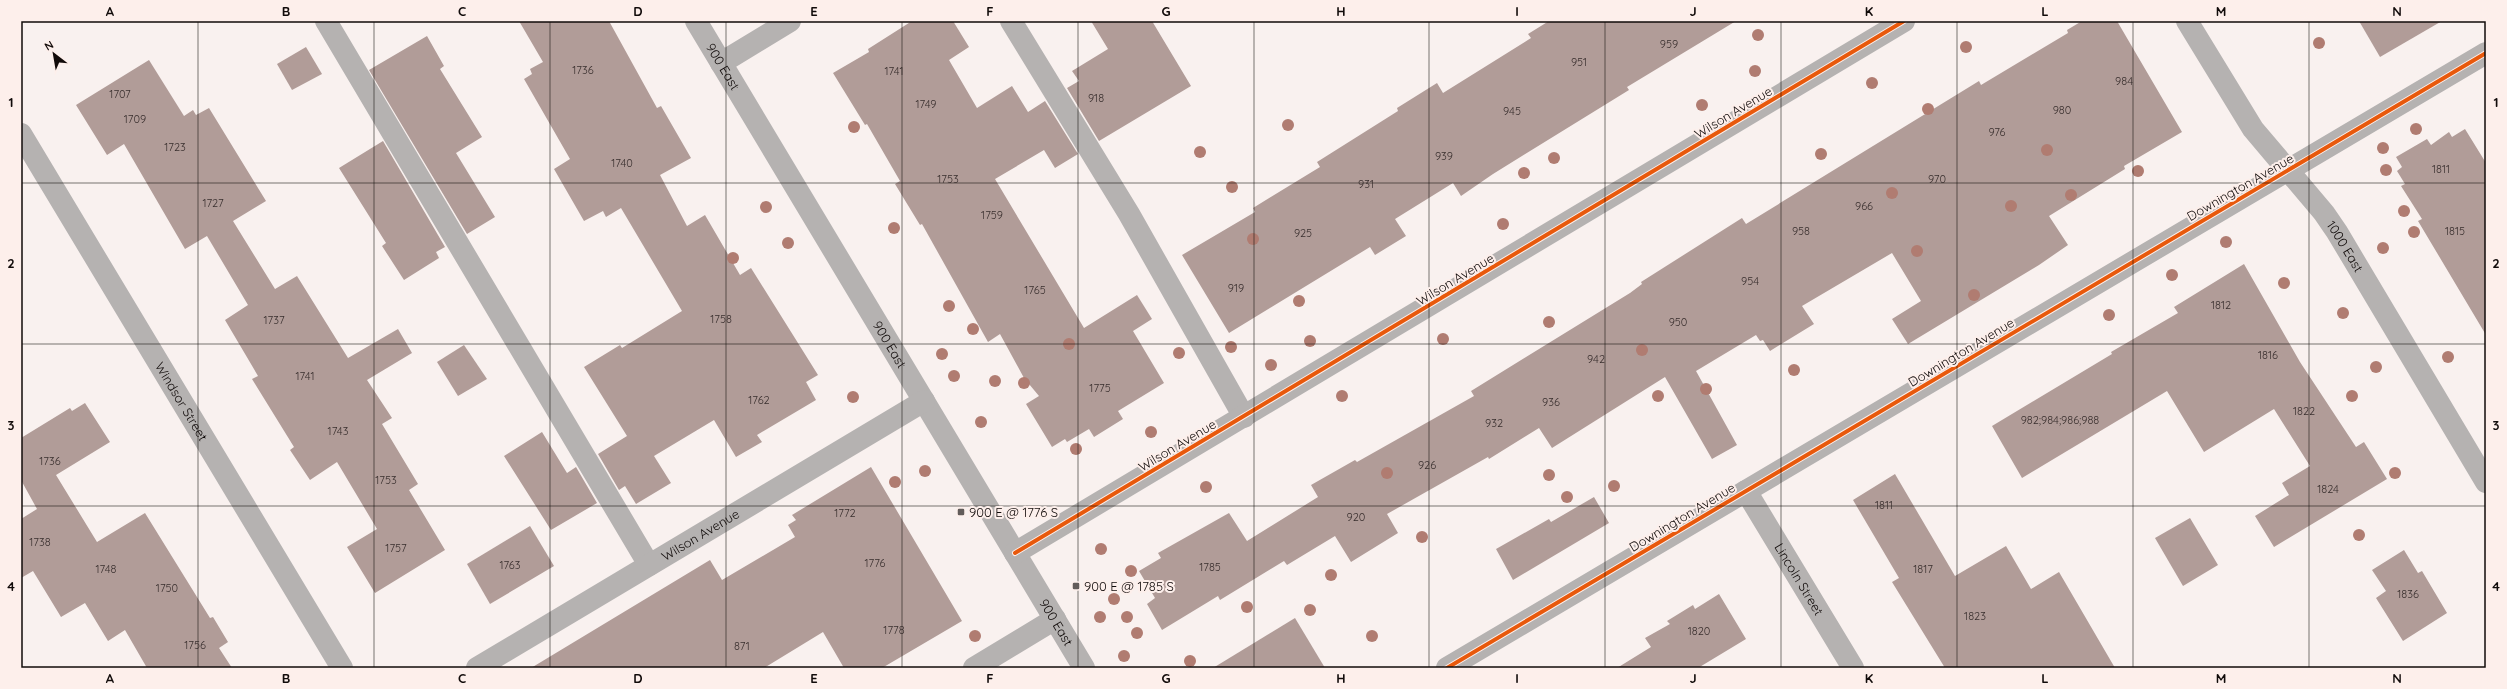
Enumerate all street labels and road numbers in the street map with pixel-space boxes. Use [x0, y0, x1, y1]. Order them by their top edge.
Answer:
street label: 900 East [703, 40, 744, 93]
street label: Wilson Avenue [1691, 83, 1775, 141]
street label: Downington Avenue [2184, 150, 2296, 224]
street label: 1000 East [2323, 217, 2367, 275]
street label: Wilson Avenue [1413, 250, 1497, 308]
street label: Downington Avenue [1905, 314, 2017, 390]
street label: 900 East [870, 318, 910, 371]
street label: Windsor Street [152, 359, 212, 444]
street label: Wilson Avenue [1135, 416, 1219, 474]
street label: Downington Avenue [1626, 479, 1738, 555]
street label: Wilson Avenue [658, 505, 742, 564]
street label: Lincoln Street [1771, 540, 1827, 618]
street label: 900 East [1036, 596, 1077, 649]

